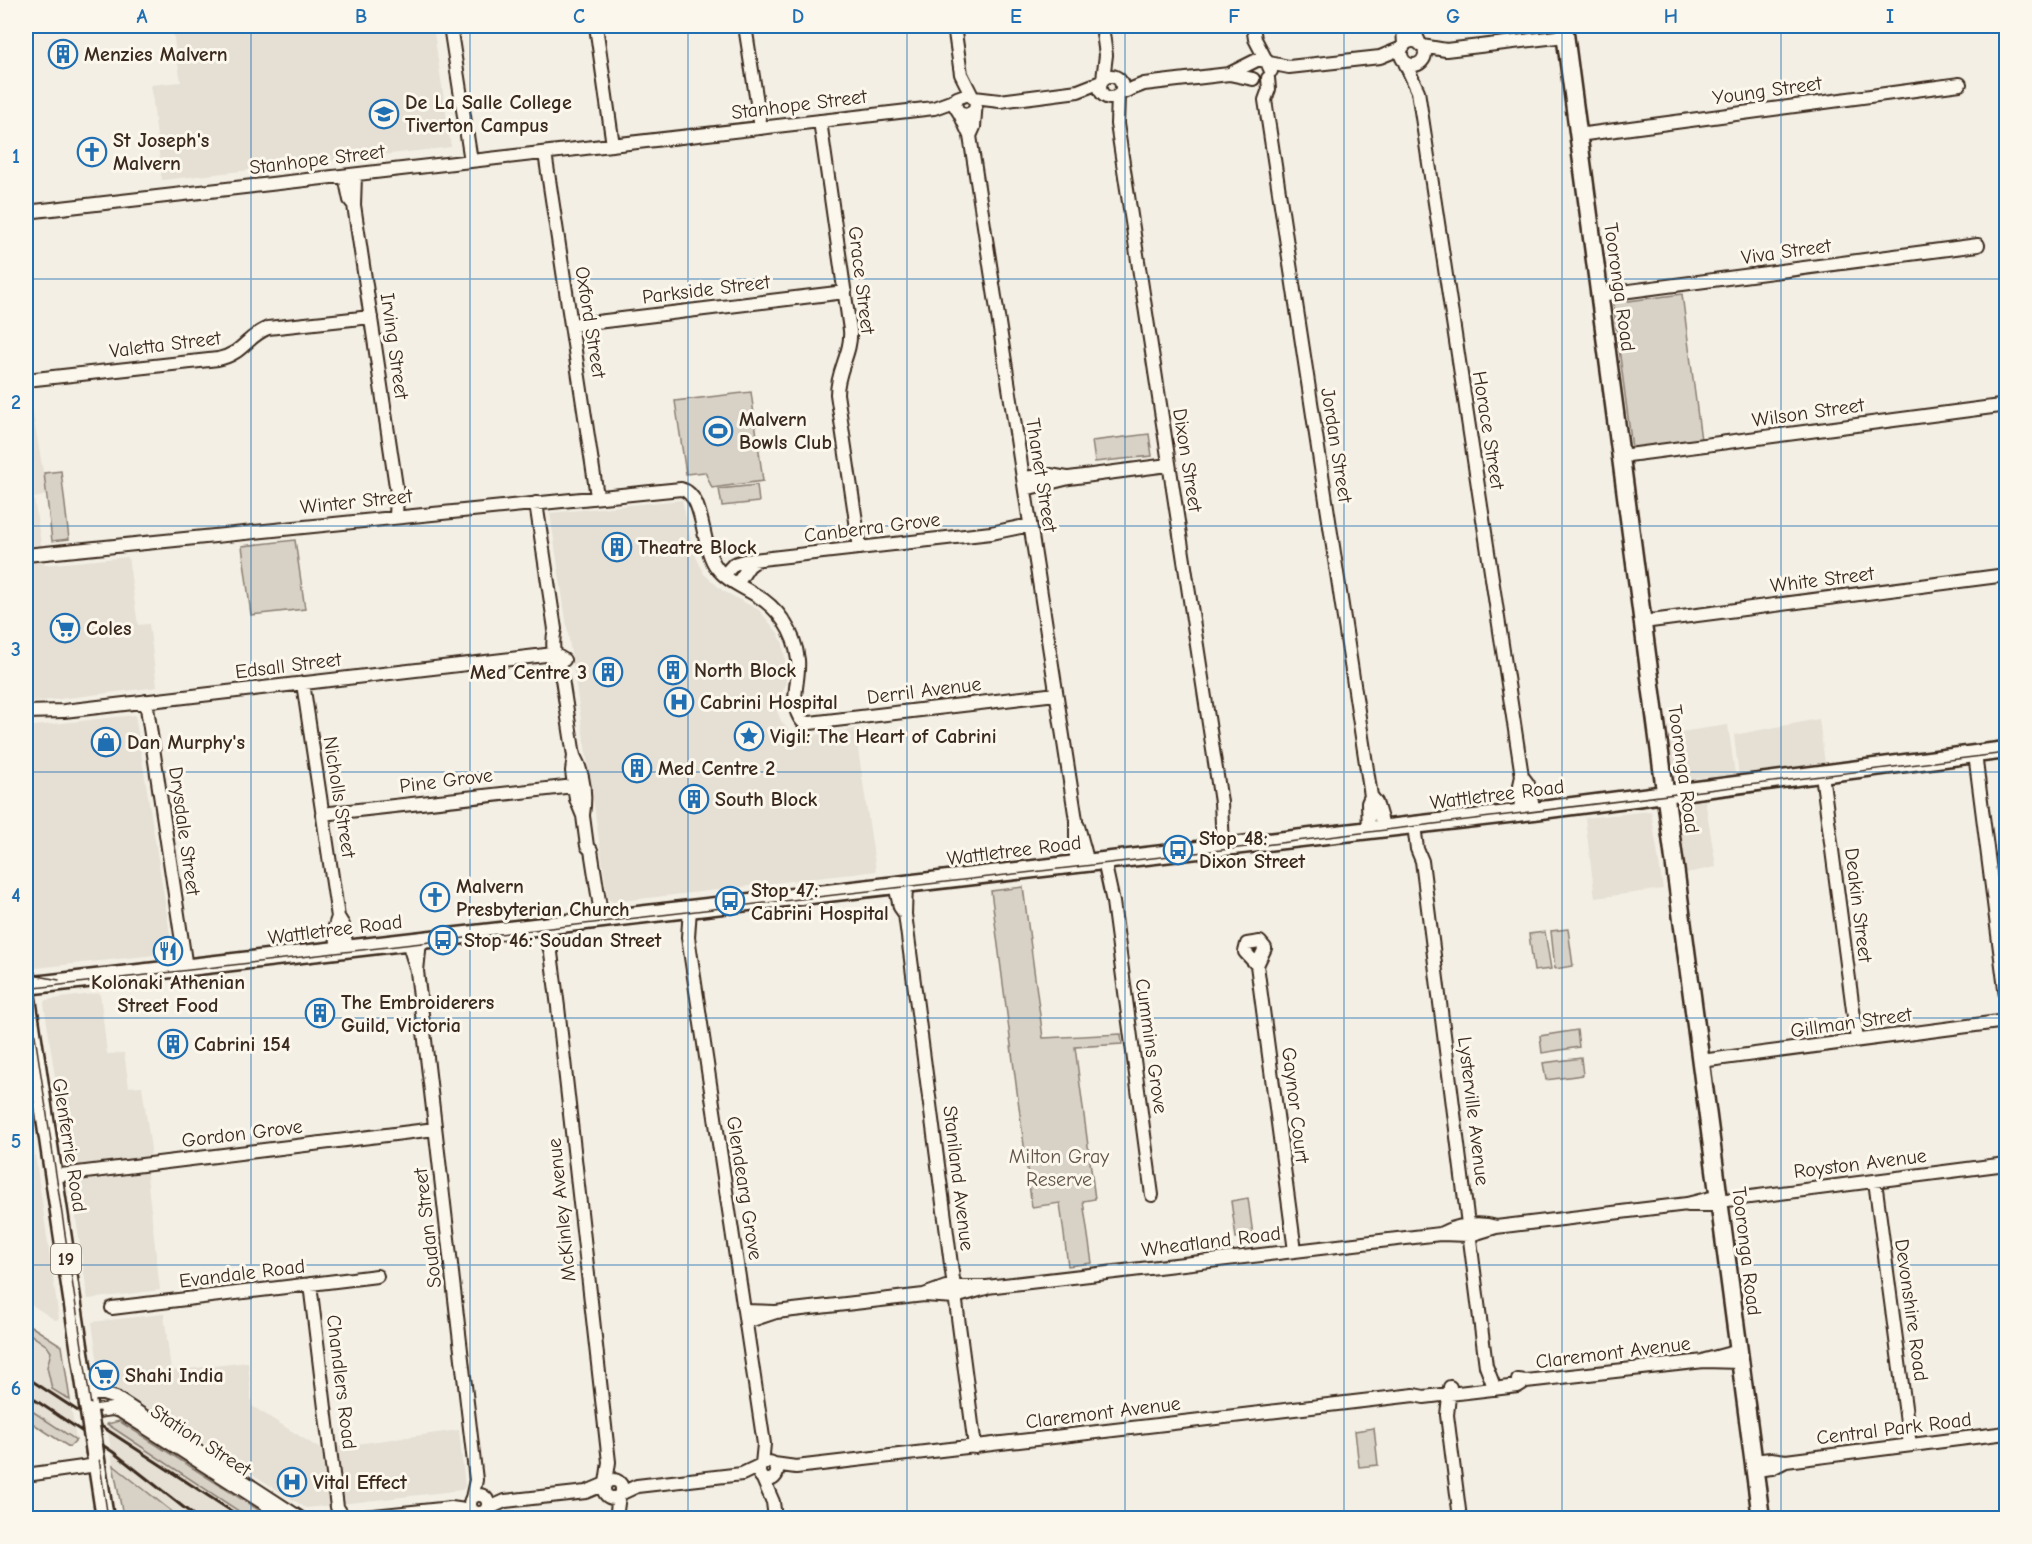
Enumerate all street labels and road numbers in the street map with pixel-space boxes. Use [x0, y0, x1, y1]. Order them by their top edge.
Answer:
street label: Young Street [1711, 71, 1824, 110]
street label: Stanhope Street [730, 85, 869, 124]
street label: Stanhope Street [248, 140, 387, 179]
street label: Tooronga Road [1599, 221, 1640, 353]
street label: Grace Street [843, 225, 880, 337]
street label: Viva Street [1740, 234, 1834, 269]
street label: Oxford Street [570, 265, 611, 381]
street label: Parkside Street [641, 270, 773, 309]
street label: Irving Street [376, 291, 414, 402]
street label: Valetta Street [108, 326, 223, 363]
street label: Horace Street [1468, 369, 1509, 492]
street label: Jordan Street [1316, 386, 1357, 505]
street label: Wilson Street [1751, 393, 1867, 432]
street label: Dixon Street [1168, 407, 1207, 515]
street label: Thanet Street [1021, 416, 1062, 535]
street label: Winter Street [299, 484, 415, 519]
street label: Canberra Grove [803, 508, 942, 547]
street label: White Street [1769, 562, 1877, 597]
street label: Edsall Street [234, 647, 344, 683]
street label: Derril Avenue [866, 672, 983, 709]
street label: Tooronga Road [1663, 703, 1704, 835]
street label: Nicholls Street [319, 735, 361, 861]
street label: Pine Grove [398, 763, 494, 798]
street label: Drysdale Street [164, 765, 205, 898]
street label: Wattletree Road [1428, 775, 1566, 814]
street label: Wattletree Road [945, 831, 1083, 870]
street label: Deakin Street [1840, 847, 1877, 965]
street label: Wattletree Road [266, 910, 404, 949]
street label: Cummins Grove [1131, 977, 1172, 1115]
street label: Gillman Street [1789, 1002, 1914, 1042]
street label: Lysterville Avenue [1453, 1035, 1494, 1187]
street label: Gaynor Court [1277, 1046, 1314, 1166]
street label: Glenferrie Road [48, 1076, 91, 1214]
street label: Staniland Avenue [938, 1104, 979, 1252]
street label: Glendearg Grove [722, 1114, 767, 1262]
street label: Gordon Grove [180, 1115, 304, 1152]
street label: McKinley Avenue [543, 1137, 580, 1283]
street label: Royston Avenue [1792, 1144, 1928, 1183]
street label: Soudan Street [409, 1165, 446, 1289]
street label: Tooronga Road [1727, 1185, 1766, 1317]
street label: Wheatland Road [1140, 1222, 1282, 1261]
street label: Devonshire Road [1890, 1238, 1933, 1383]
road number: 19 [51, 1244, 81, 1274]
street label: Evandale Road [178, 1254, 306, 1293]
street label: Chandlers Road [322, 1313, 361, 1451]
street label: Claremont Avenue [1534, 1332, 1692, 1373]
street label: Claremont Avenue [1024, 1392, 1182, 1433]
street label: Station Street [146, 1399, 256, 1482]
street label: Central Park Road [1815, 1408, 1973, 1449]

